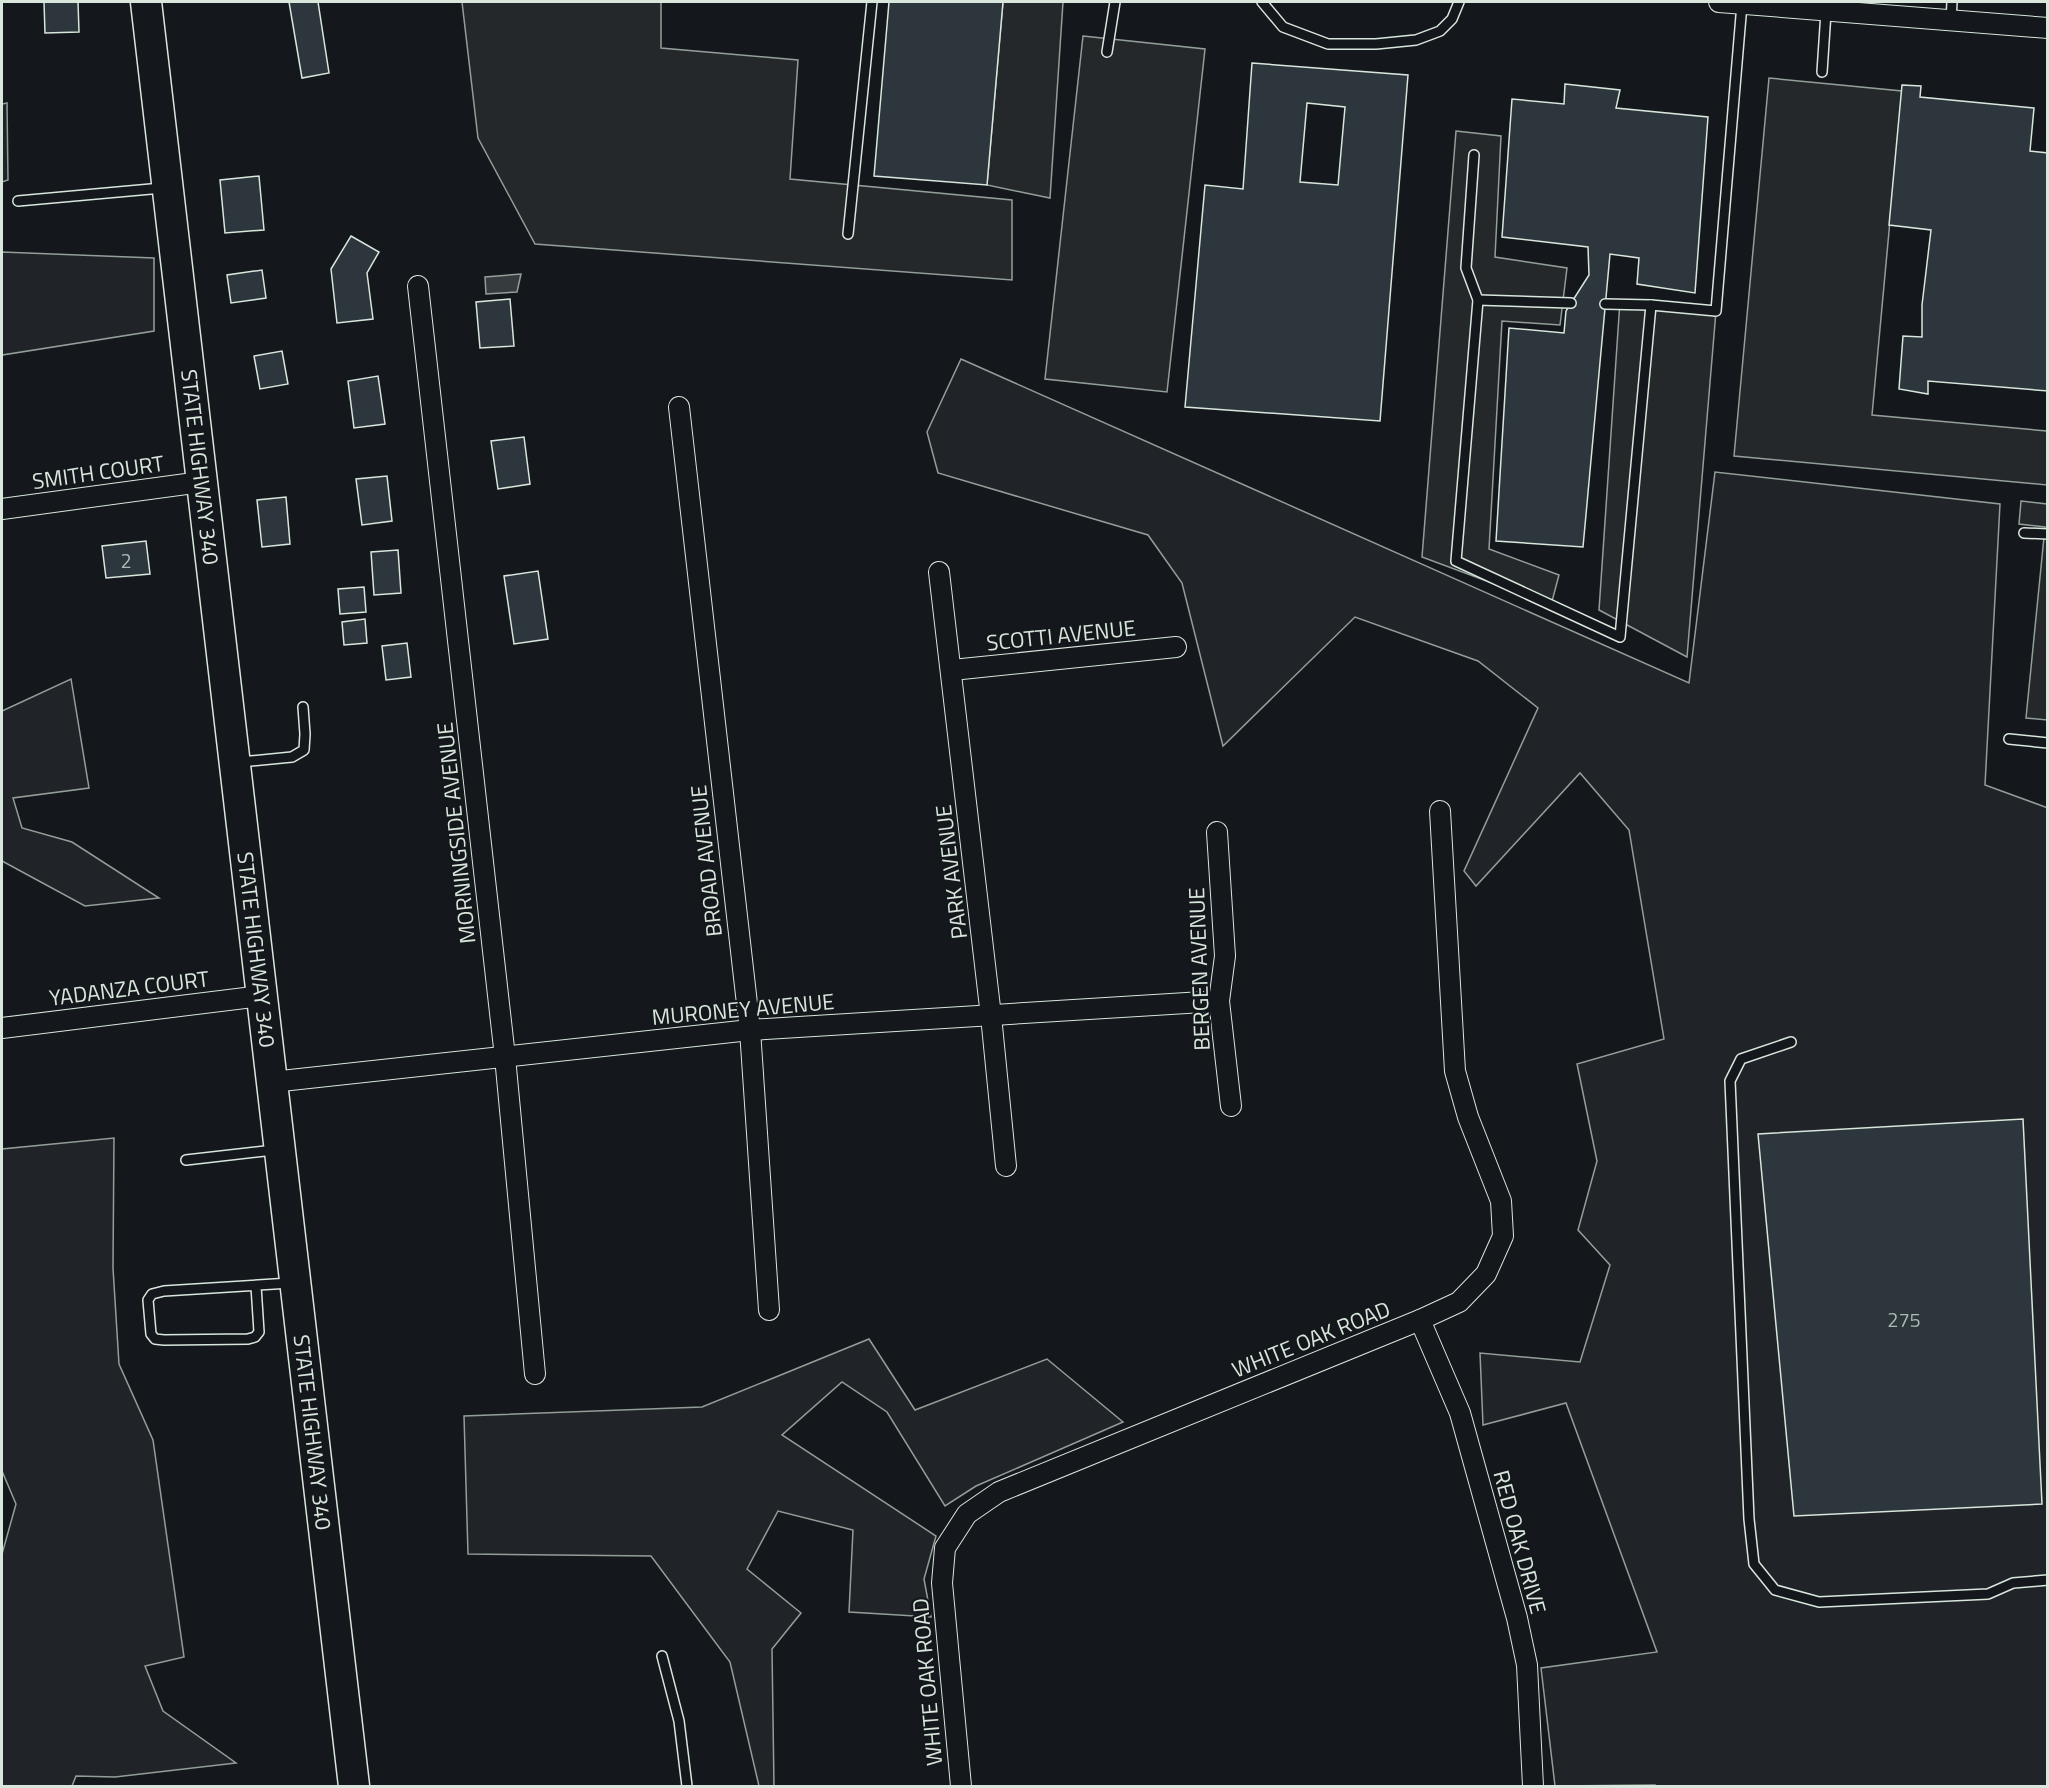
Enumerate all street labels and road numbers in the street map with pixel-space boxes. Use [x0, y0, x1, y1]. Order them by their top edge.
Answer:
street label: STATE HIGHWAY 340 [172, 367, 228, 566]
street label: SMITH COURT [30, 446, 166, 498]
street label: SCOTTI AVENUE [985, 610, 1137, 660]
street label: MORNINGSIDE AVENUE [427, 721, 485, 945]
street label: BROAD AVENUE [681, 784, 731, 938]
street label: PARK AVENUE [926, 803, 976, 941]
street label: STATE HIGHWAY 340 [228, 850, 285, 1049]
street label: BERGEN AVENUE [1179, 887, 1219, 1051]
street label: YADANZA COURT [47, 961, 211, 1015]
street label: MURONEY AVENUE [650, 984, 836, 1034]
street label: WHITE OAK ROAD [1227, 1292, 1395, 1386]
street label: STATE HIGHWAY 340 [284, 1333, 341, 1532]
street label: RED OAK DRIVE [1484, 1466, 1556, 1618]
street label: WHITE OAK ROAD [903, 1597, 951, 1767]

